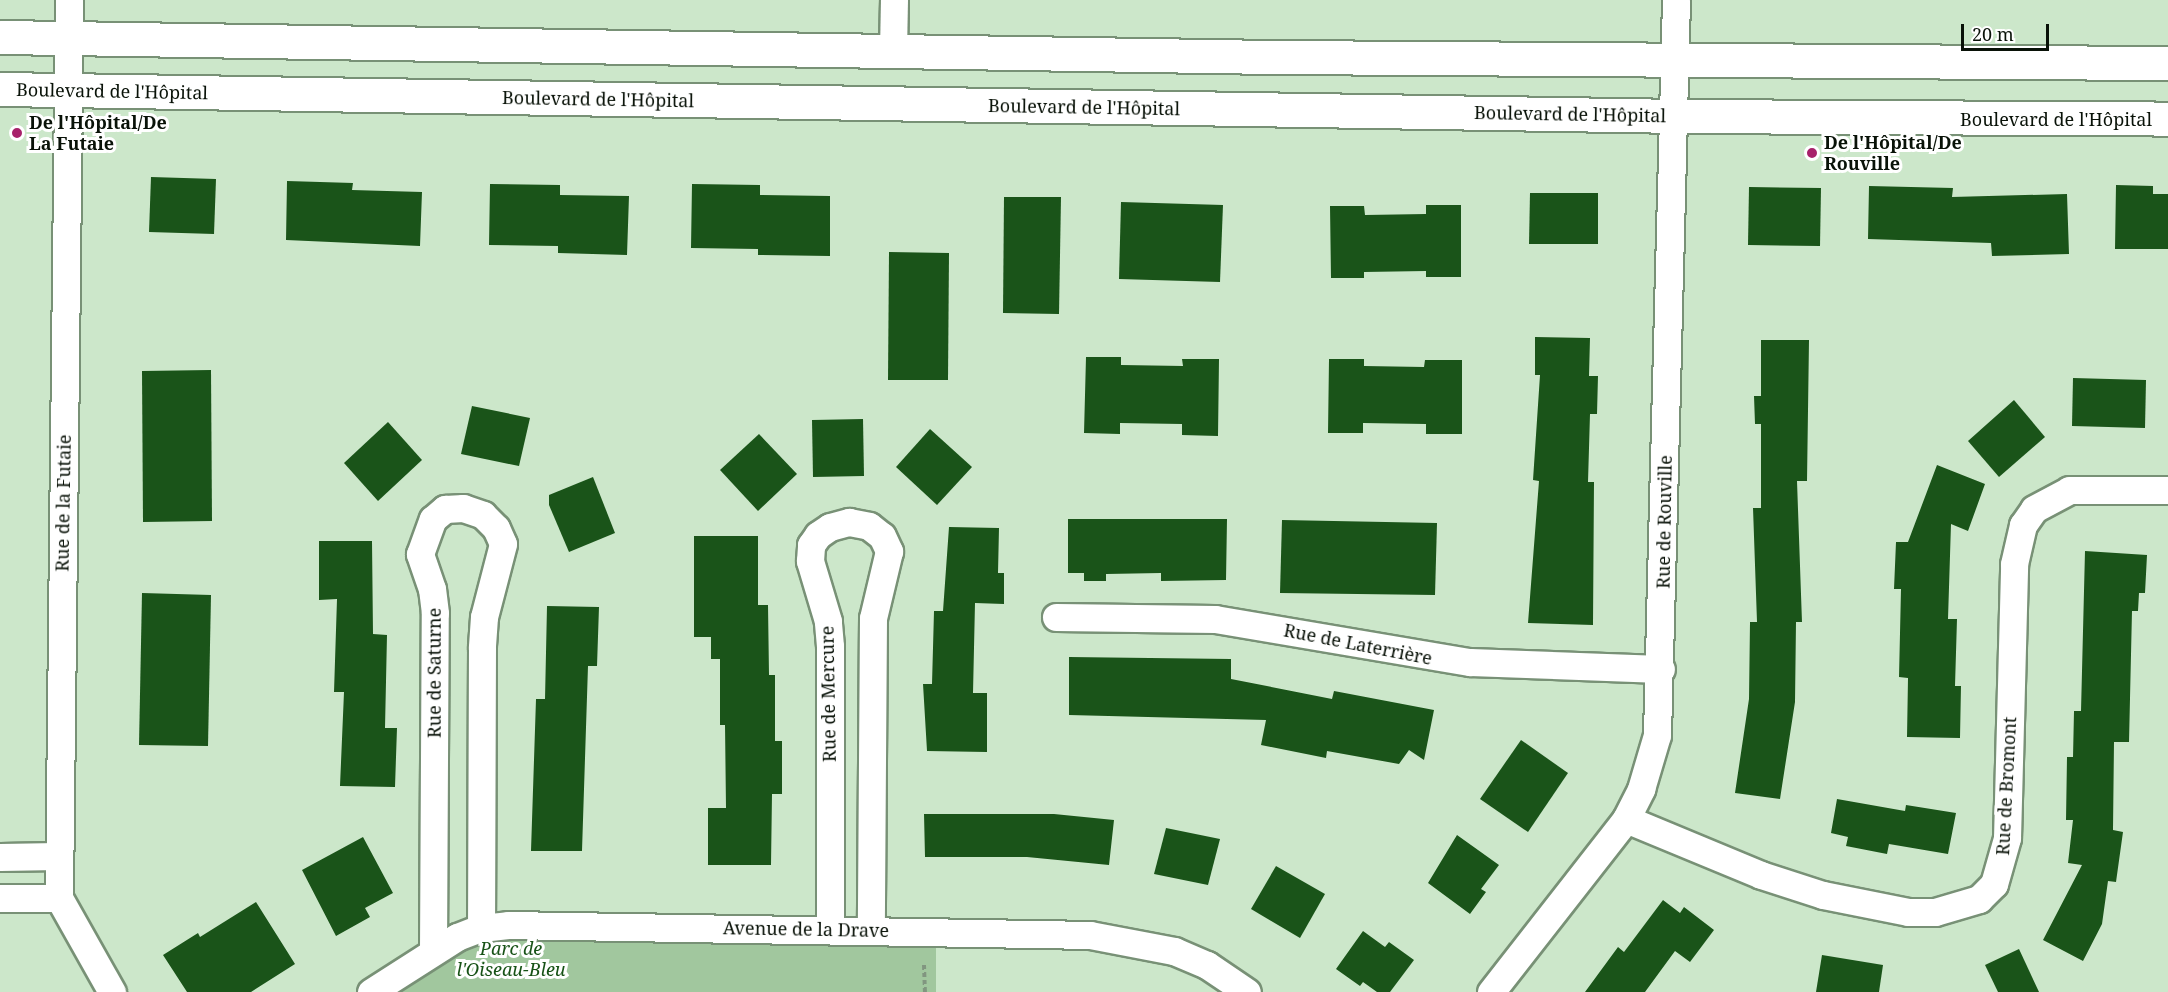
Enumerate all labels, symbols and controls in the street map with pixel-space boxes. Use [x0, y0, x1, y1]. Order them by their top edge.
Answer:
scale bar [1964, 12, 2052, 50]
text: 20 m [1972, 22, 2014, 46]
street label: Boulevard de l'Hôpital [16, 79, 208, 103]
street label: Boulevard de l'Hôpital [502, 87, 694, 111]
street label: Boulevard de l'Hôpital [988, 95, 1180, 119]
street label: Boulevard de l'Hôpital [1474, 102, 1666, 126]
street label: Boulevard de l'Hôpital [1960, 108, 2152, 130]
place label: De l'Hôpital/De La Futaie [29, 112, 167, 154]
marker: De l'Hôpital/De La Futaie [10, 126, 24, 140]
place label: De l'Hôpital/De Rouville [1824, 132, 1962, 174]
marker: De l'Hôpital/De Rouville [1805, 146, 1819, 160]
street label: Rue de la Futaie [51, 434, 75, 572]
street label: Rue de Rouville [1652, 455, 1676, 589]
street label: Rue de Saturne [423, 608, 445, 738]
street label: Rue de Laterrière [1282, 619, 1434, 669]
street label: Rue de Mercure [816, 626, 840, 762]
street label: Rue de Bromont [1992, 716, 2020, 856]
street label: Avenue de la Drave [723, 917, 889, 941]
park label: Parc de l'Oiseau-Bleu [456, 938, 566, 980]

